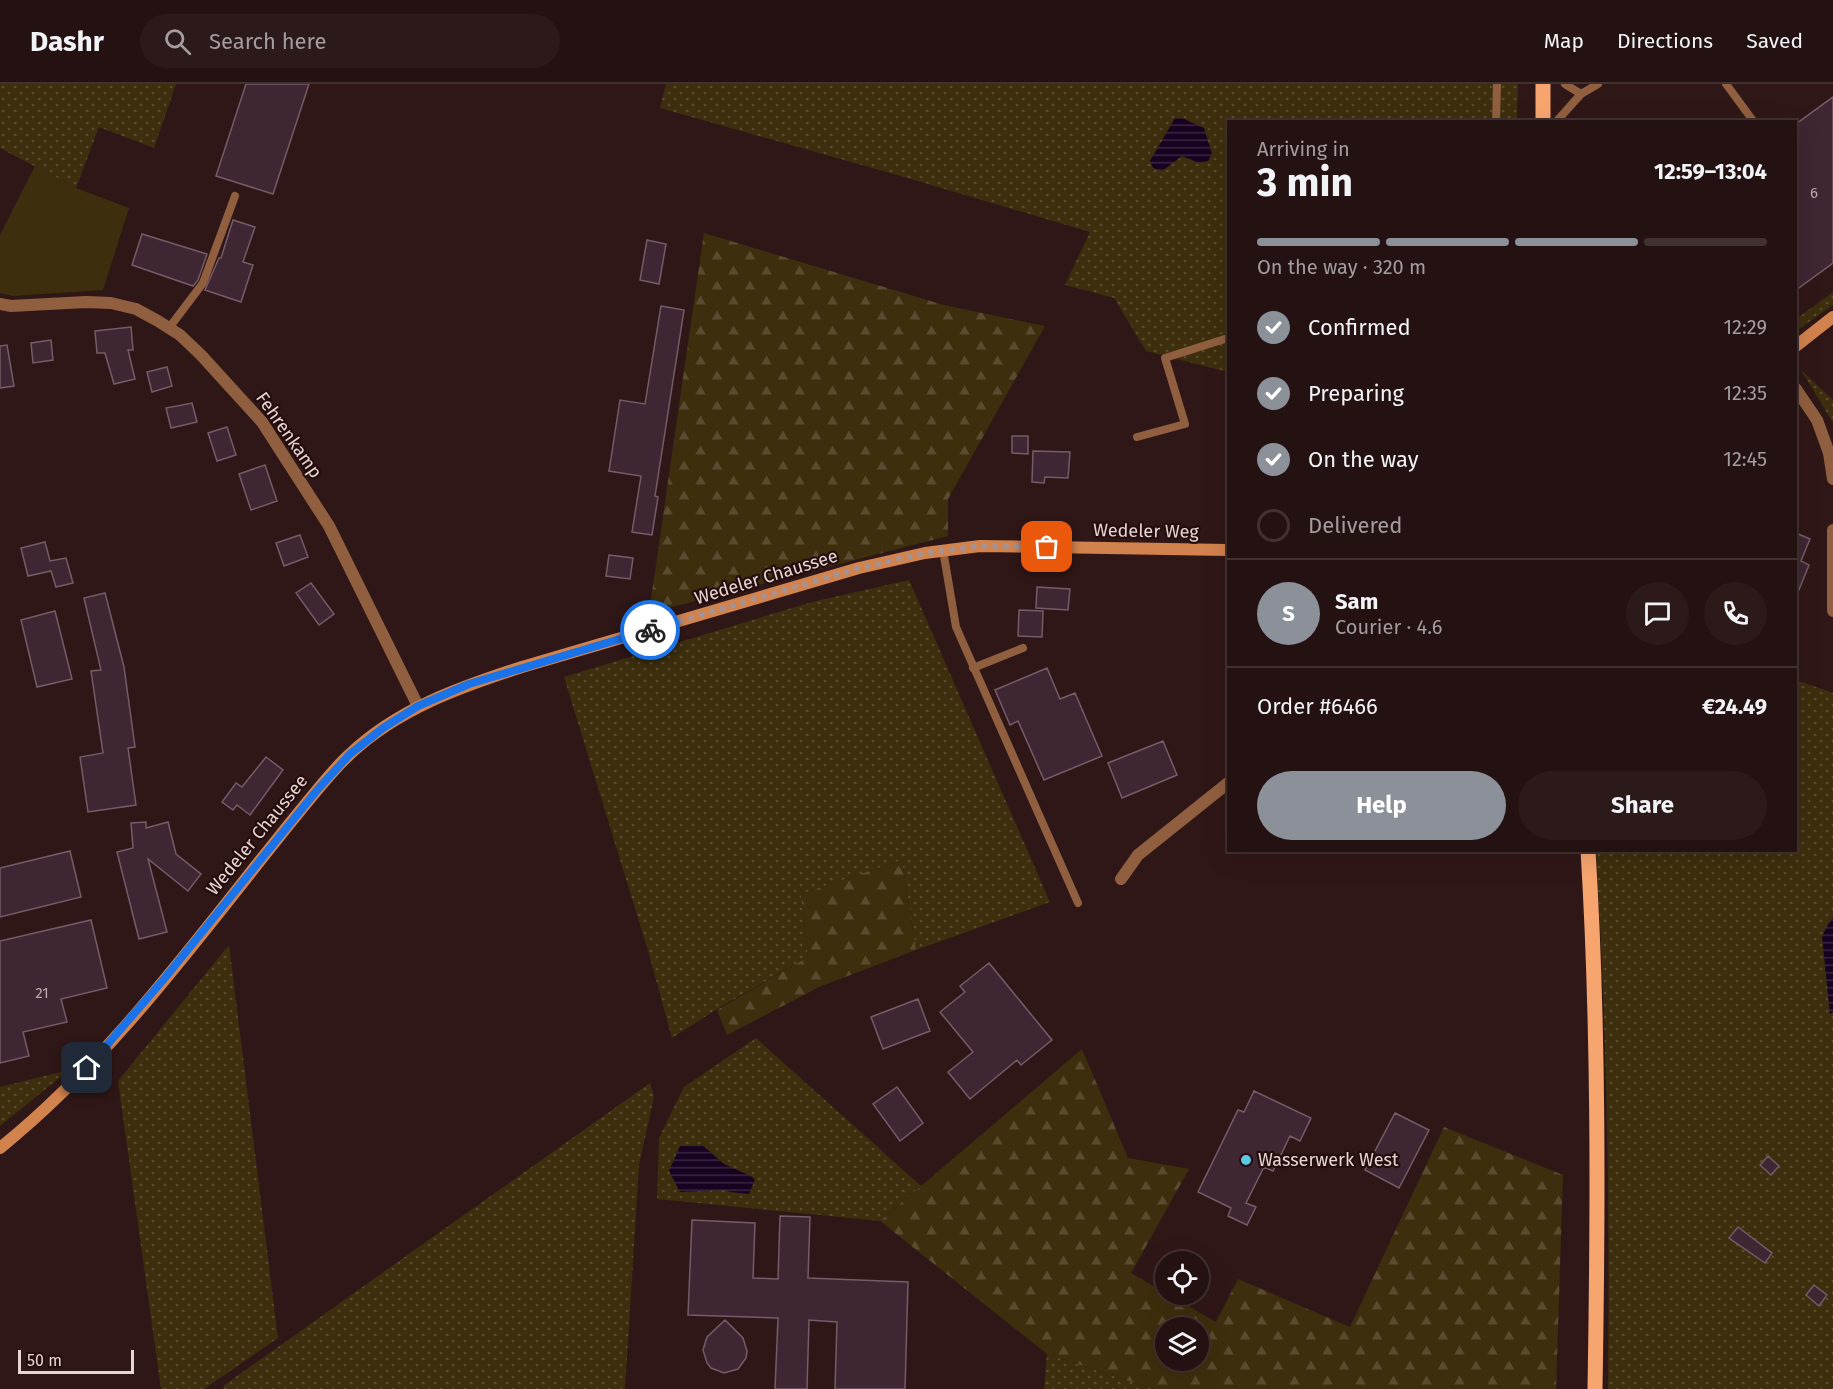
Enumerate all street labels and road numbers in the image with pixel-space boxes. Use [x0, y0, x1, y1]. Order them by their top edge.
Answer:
street label: Fehrenkamp [251, 388, 327, 482]
street label: Wedeler Weg [1093, 519, 1200, 543]
street label: Wedeler Chaussee [692, 545, 840, 609]
street label: Wedeler Chaussee [202, 770, 312, 900]

